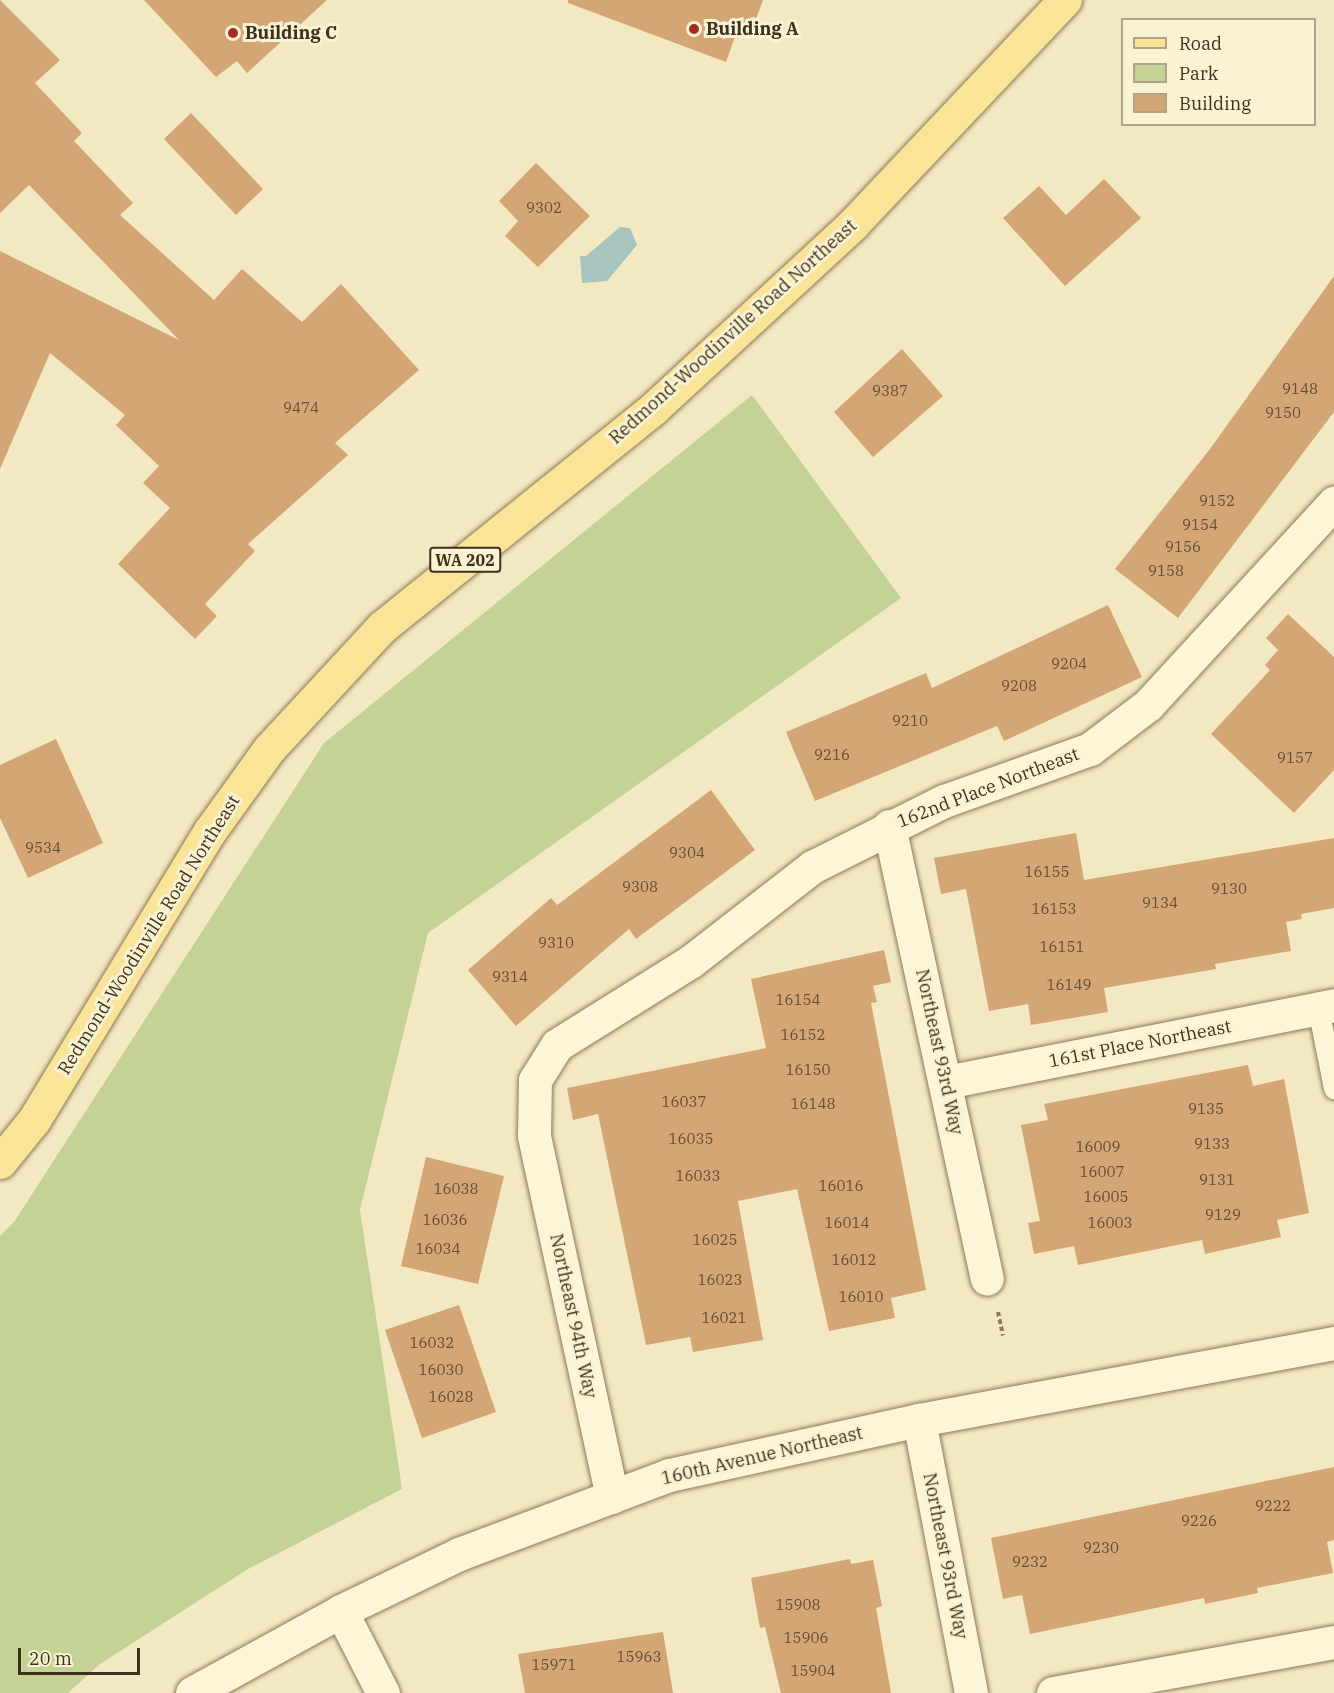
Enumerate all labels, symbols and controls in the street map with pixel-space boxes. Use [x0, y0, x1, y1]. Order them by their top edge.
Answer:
place label: Building A [706, 18, 799, 40]
legend [1121, 18, 1316, 126]
place label: Building C [245, 22, 337, 44]
marker: Building A [687, 22, 701, 36]
marker: Building C [226, 26, 240, 40]
text: Road [1179, 32, 1222, 55]
text: Park [1179, 62, 1218, 85]
text: Building [1179, 92, 1251, 115]
house number: 9302 [526, 199, 562, 217]
street label: Redmond-Woodinville Road Northeast [605, 215, 861, 449]
house number: 9148 [1282, 380, 1318, 398]
house number: 9387 [872, 382, 908, 400]
house number: 9474 [283, 399, 319, 417]
house number: 9150 [1265, 404, 1301, 422]
house number: 9152 [1199, 492, 1235, 510]
house number: 9154 [1182, 516, 1218, 534]
house number: 9156 [1165, 538, 1201, 556]
road number: WA 202 [429, 547, 501, 573]
house number: 9158 [1148, 562, 1184, 580]
house number: 9204 [1051, 655, 1087, 673]
house number: 9208 [1001, 677, 1037, 695]
house number: 9210 [892, 712, 928, 730]
street label: 162nd Place Northeast [894, 743, 1082, 833]
house number: 9216 [814, 746, 850, 764]
house number: 9157 [1277, 749, 1313, 767]
street label: Redmond-Woodinville Road Northeast [54, 791, 244, 1079]
house number: 9534 [25, 839, 61, 857]
house number: 9304 [669, 844, 705, 862]
house number: 16155 [1025, 863, 1069, 881]
house number: 9308 [622, 878, 658, 896]
house number: 9130 [1211, 880, 1247, 898]
house number: 9134 [1142, 894, 1178, 912]
house number: 16153 [1032, 900, 1076, 918]
house number: 9310 [538, 934, 574, 952]
house number: 16151 [1040, 938, 1084, 956]
street label: Northeast 93rd Way [911, 967, 967, 1137]
house number: 9314 [492, 968, 528, 986]
house number: 16149 [1047, 976, 1091, 994]
house number: 16154 [776, 991, 820, 1009]
street label: 161st Place Northeast [1047, 1016, 1233, 1072]
house number: 16152 [781, 1026, 825, 1044]
house number: 16150 [786, 1061, 830, 1079]
house number: 16037 [662, 1093, 706, 1111]
house number: 16148 [791, 1095, 835, 1113]
house number: 9135 [1188, 1100, 1224, 1118]
house number: 16035 [669, 1130, 713, 1148]
house number: 9133 [1194, 1135, 1230, 1153]
house number: 16009 [1076, 1138, 1120, 1156]
house number: 16007 [1080, 1163, 1124, 1181]
house number: 16033 [676, 1167, 720, 1185]
house number: 9131 [1199, 1171, 1235, 1189]
house number: 16016 [819, 1177, 863, 1195]
house number: 16038 [434, 1180, 478, 1198]
house number: 16005 [1084, 1188, 1128, 1206]
house number: 9129 [1205, 1206, 1241, 1224]
house number: 16036 [423, 1211, 467, 1229]
house number: 16014 [825, 1214, 869, 1232]
house number: 16003 [1088, 1214, 1132, 1232]
house number: 16025 [693, 1231, 737, 1249]
street label: Northeast 94th Way [545, 1232, 601, 1400]
house number: 16034 [416, 1240, 460, 1258]
house number: 16012 [832, 1251, 876, 1269]
house number: 16023 [698, 1271, 742, 1289]
house number: 16010 [839, 1288, 883, 1306]
house number: 16021 [702, 1309, 746, 1327]
house number: 16032 [410, 1334, 454, 1352]
house number: 16030 [419, 1361, 463, 1379]
house number: 16028 [429, 1388, 473, 1406]
street label: 160th Avenue Northeast [659, 1422, 865, 1490]
street label: Northeast 93rd Way [918, 1471, 972, 1641]
house number: 9222 [1255, 1497, 1291, 1515]
house number: 9226 [1181, 1512, 1217, 1530]
house number: 9230 [1083, 1539, 1119, 1557]
house number: 9232 [1012, 1553, 1048, 1571]
house number: 15908 [776, 1596, 820, 1614]
house number: 15906 [784, 1629, 828, 1647]
scale bar [21, 1636, 142, 1674]
text: 20 m [29, 1647, 72, 1670]
house number: 15963 [617, 1648, 661, 1666]
house number: 15971 [532, 1656, 576, 1674]
house number: 15904 [791, 1662, 835, 1680]

